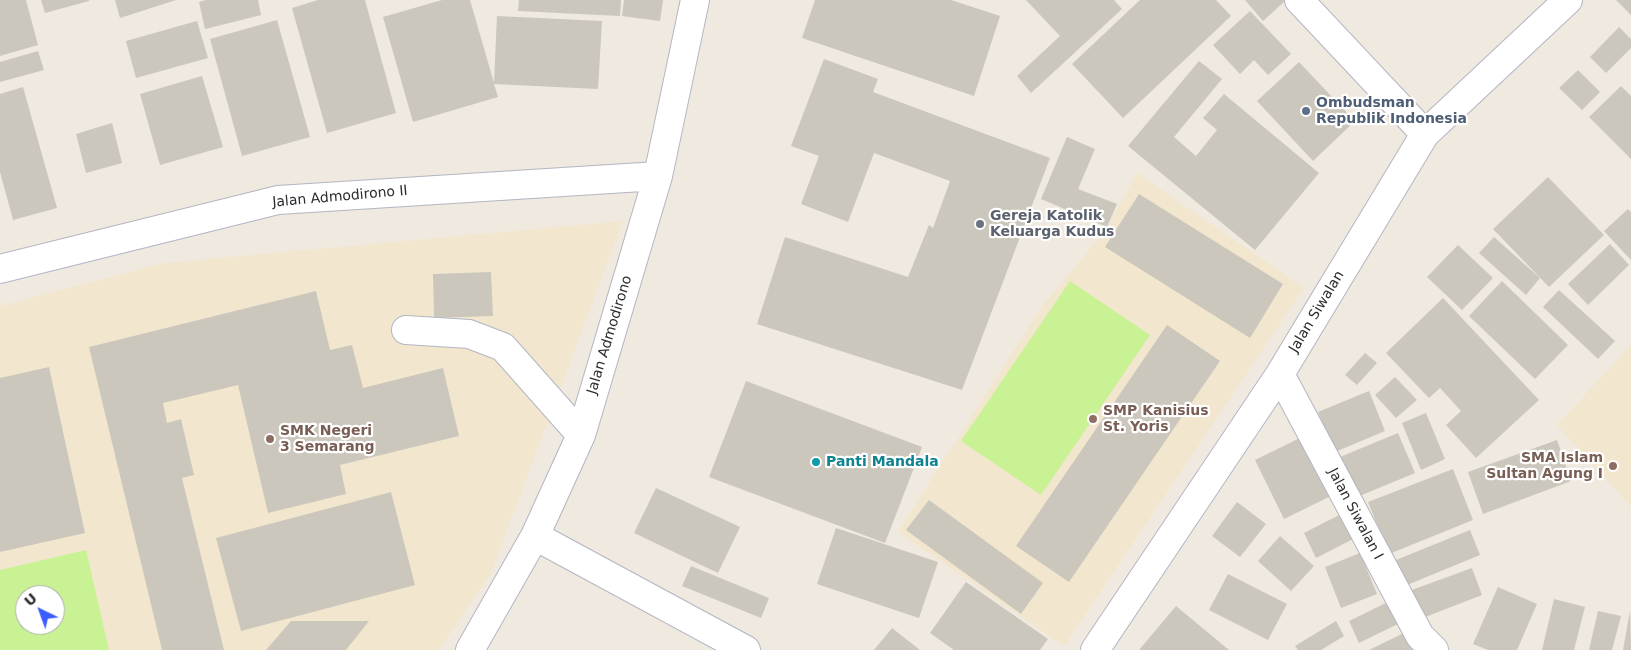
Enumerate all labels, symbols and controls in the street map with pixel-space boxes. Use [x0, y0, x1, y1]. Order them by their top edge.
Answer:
place label: Ombudsman Republik Indonesia [1316, 95, 1467, 128]
marker: Ombudsman Republik Indonesia [1300, 105, 1312, 117]
street label: Jalan Admodirono II [272, 183, 408, 211]
place label: Gereja Katolik Keluarga Kudus [990, 208, 1114, 240]
marker: Gereja Katolik Keluarga Kudus [974, 218, 986, 230]
street label: Jalan Siwalan [1286, 268, 1348, 356]
street label: Jalan Admodirono [584, 274, 636, 396]
place label: SMP Kanisius St. Yoris [1103, 403, 1209, 436]
marker: SMP Kanisius St. Yoris [1087, 413, 1099, 425]
place label: SMK Negeri 3 Semarang [280, 423, 375, 456]
marker: SMK Negeri 3 Semarang [264, 433, 276, 445]
place label: SMA Islam Sultan Agung I [1486, 450, 1603, 482]
place label: Panti Mandala [826, 454, 939, 470]
marker: Panti Mandala [810, 456, 822, 468]
marker: SMA Islam Sultan Agung I [1607, 460, 1619, 472]
street label: Jalan Siwalan I [1324, 465, 1386, 563]
north arrow [15, 585, 65, 635]
text: U [21, 590, 40, 609]

